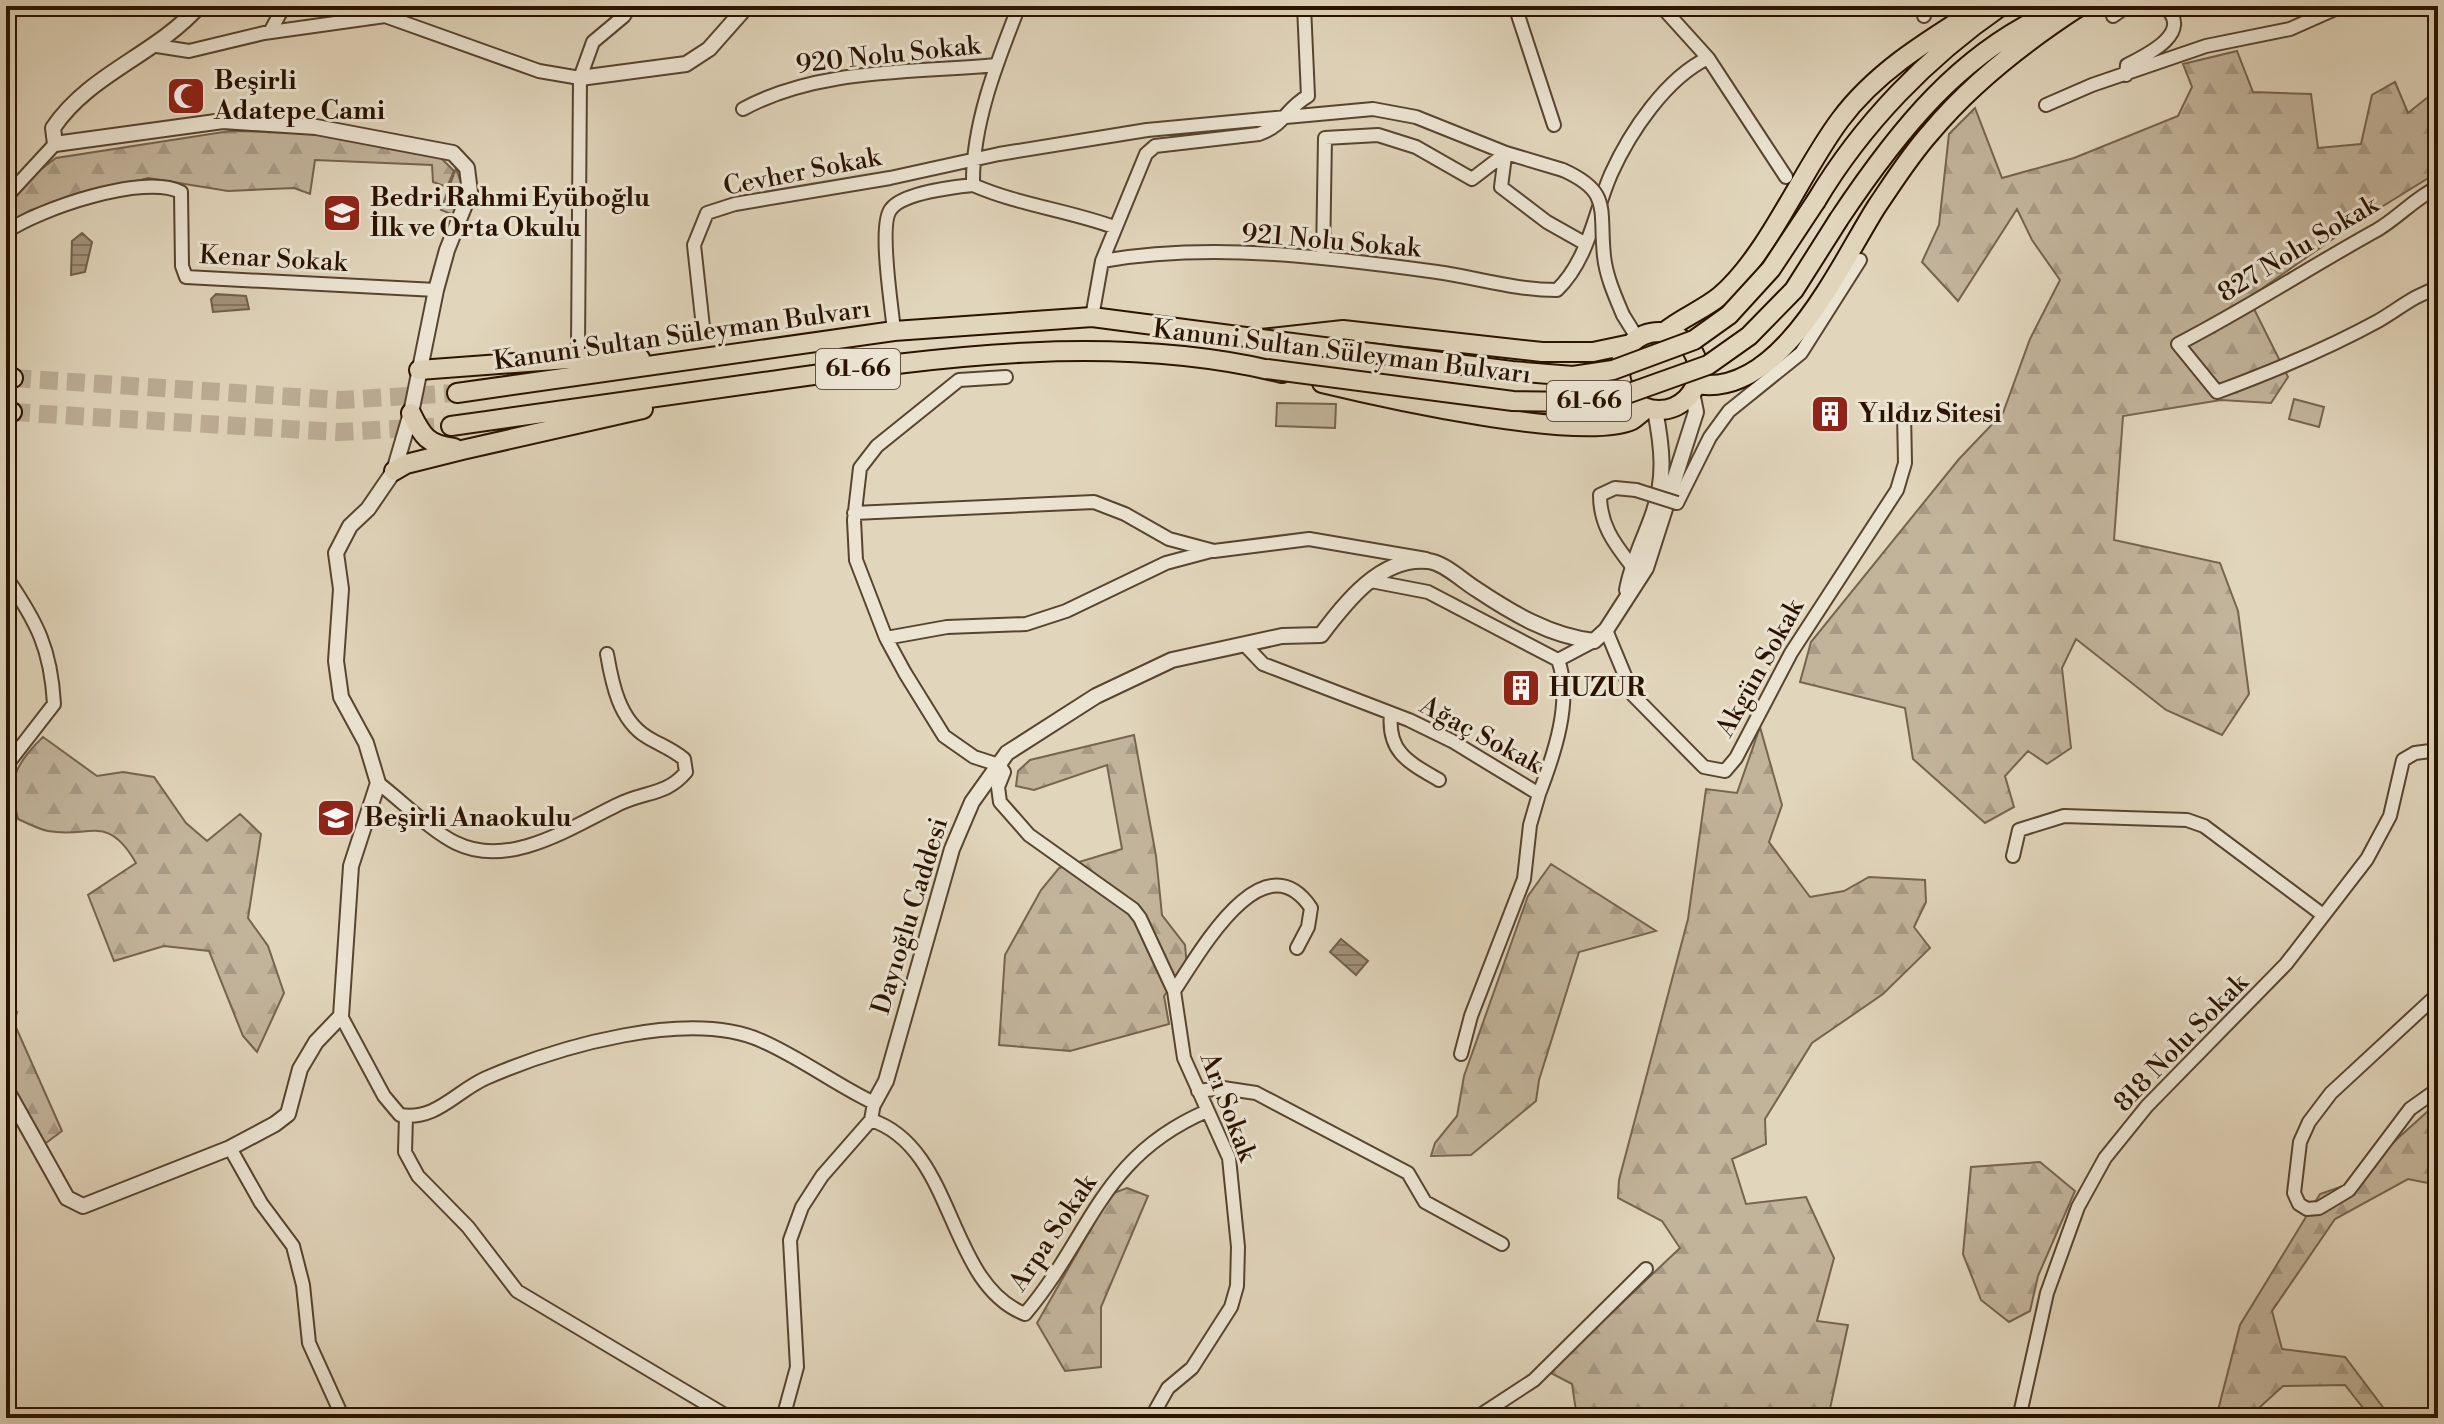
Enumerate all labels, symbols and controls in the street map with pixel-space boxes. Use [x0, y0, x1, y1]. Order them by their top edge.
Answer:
street label: 920 Nolu Sokak [794, 29, 983, 81]
place label: Beşirli Adatepe Cami [213, 65, 385, 127]
mosque icon: Beşirli Adatepe Cami [165, 75, 207, 117]
street label: Cevher Sokak [721, 141, 885, 203]
place label: Bedri Rahmi Eyüboğlu İlk ve Orta Okulu [370, 182, 650, 244]
street label: 827 Nolu Sokak [2212, 188, 2385, 309]
school or university icon: Bedri Rahmi Eyüboğlu İlk ve Orta Okulu [321, 192, 363, 234]
street label: 921 Nolu Sokak [1240, 217, 1423, 265]
street label: Kenar Sokak [198, 239, 349, 279]
street label: Kanuni Sultan Süleyman Bulvarı [491, 293, 873, 377]
street label: Kanuni Sultan Süleyman Bulvarı [1151, 313, 1533, 391]
road number: 61-66 [816, 349, 900, 389]
road number: 61-66 [1547, 381, 1631, 421]
building icon: Yıldız Sitesi [1809, 393, 1851, 435]
place label: Yıldız Sitesi [1858, 398, 2002, 430]
street label: Akgün Sokak [1709, 592, 1812, 743]
building icon: HUZUR [1500, 667, 1542, 709]
place label: HUZUR [1549, 672, 1646, 704]
street label: Ağaç Sokak [1413, 689, 1549, 781]
school or university icon: Beşirli Anaokulu [315, 797, 357, 839]
place label: Beşirli Anaokulu [364, 802, 571, 834]
street label: Dayıoğlu Caddesi [865, 814, 955, 1018]
street label: 818 Nolu Sokak [2107, 966, 2256, 1119]
street label: Arı Sokak [1192, 1047, 1264, 1167]
street label: Arpa Sokak [1002, 1167, 1105, 1298]

